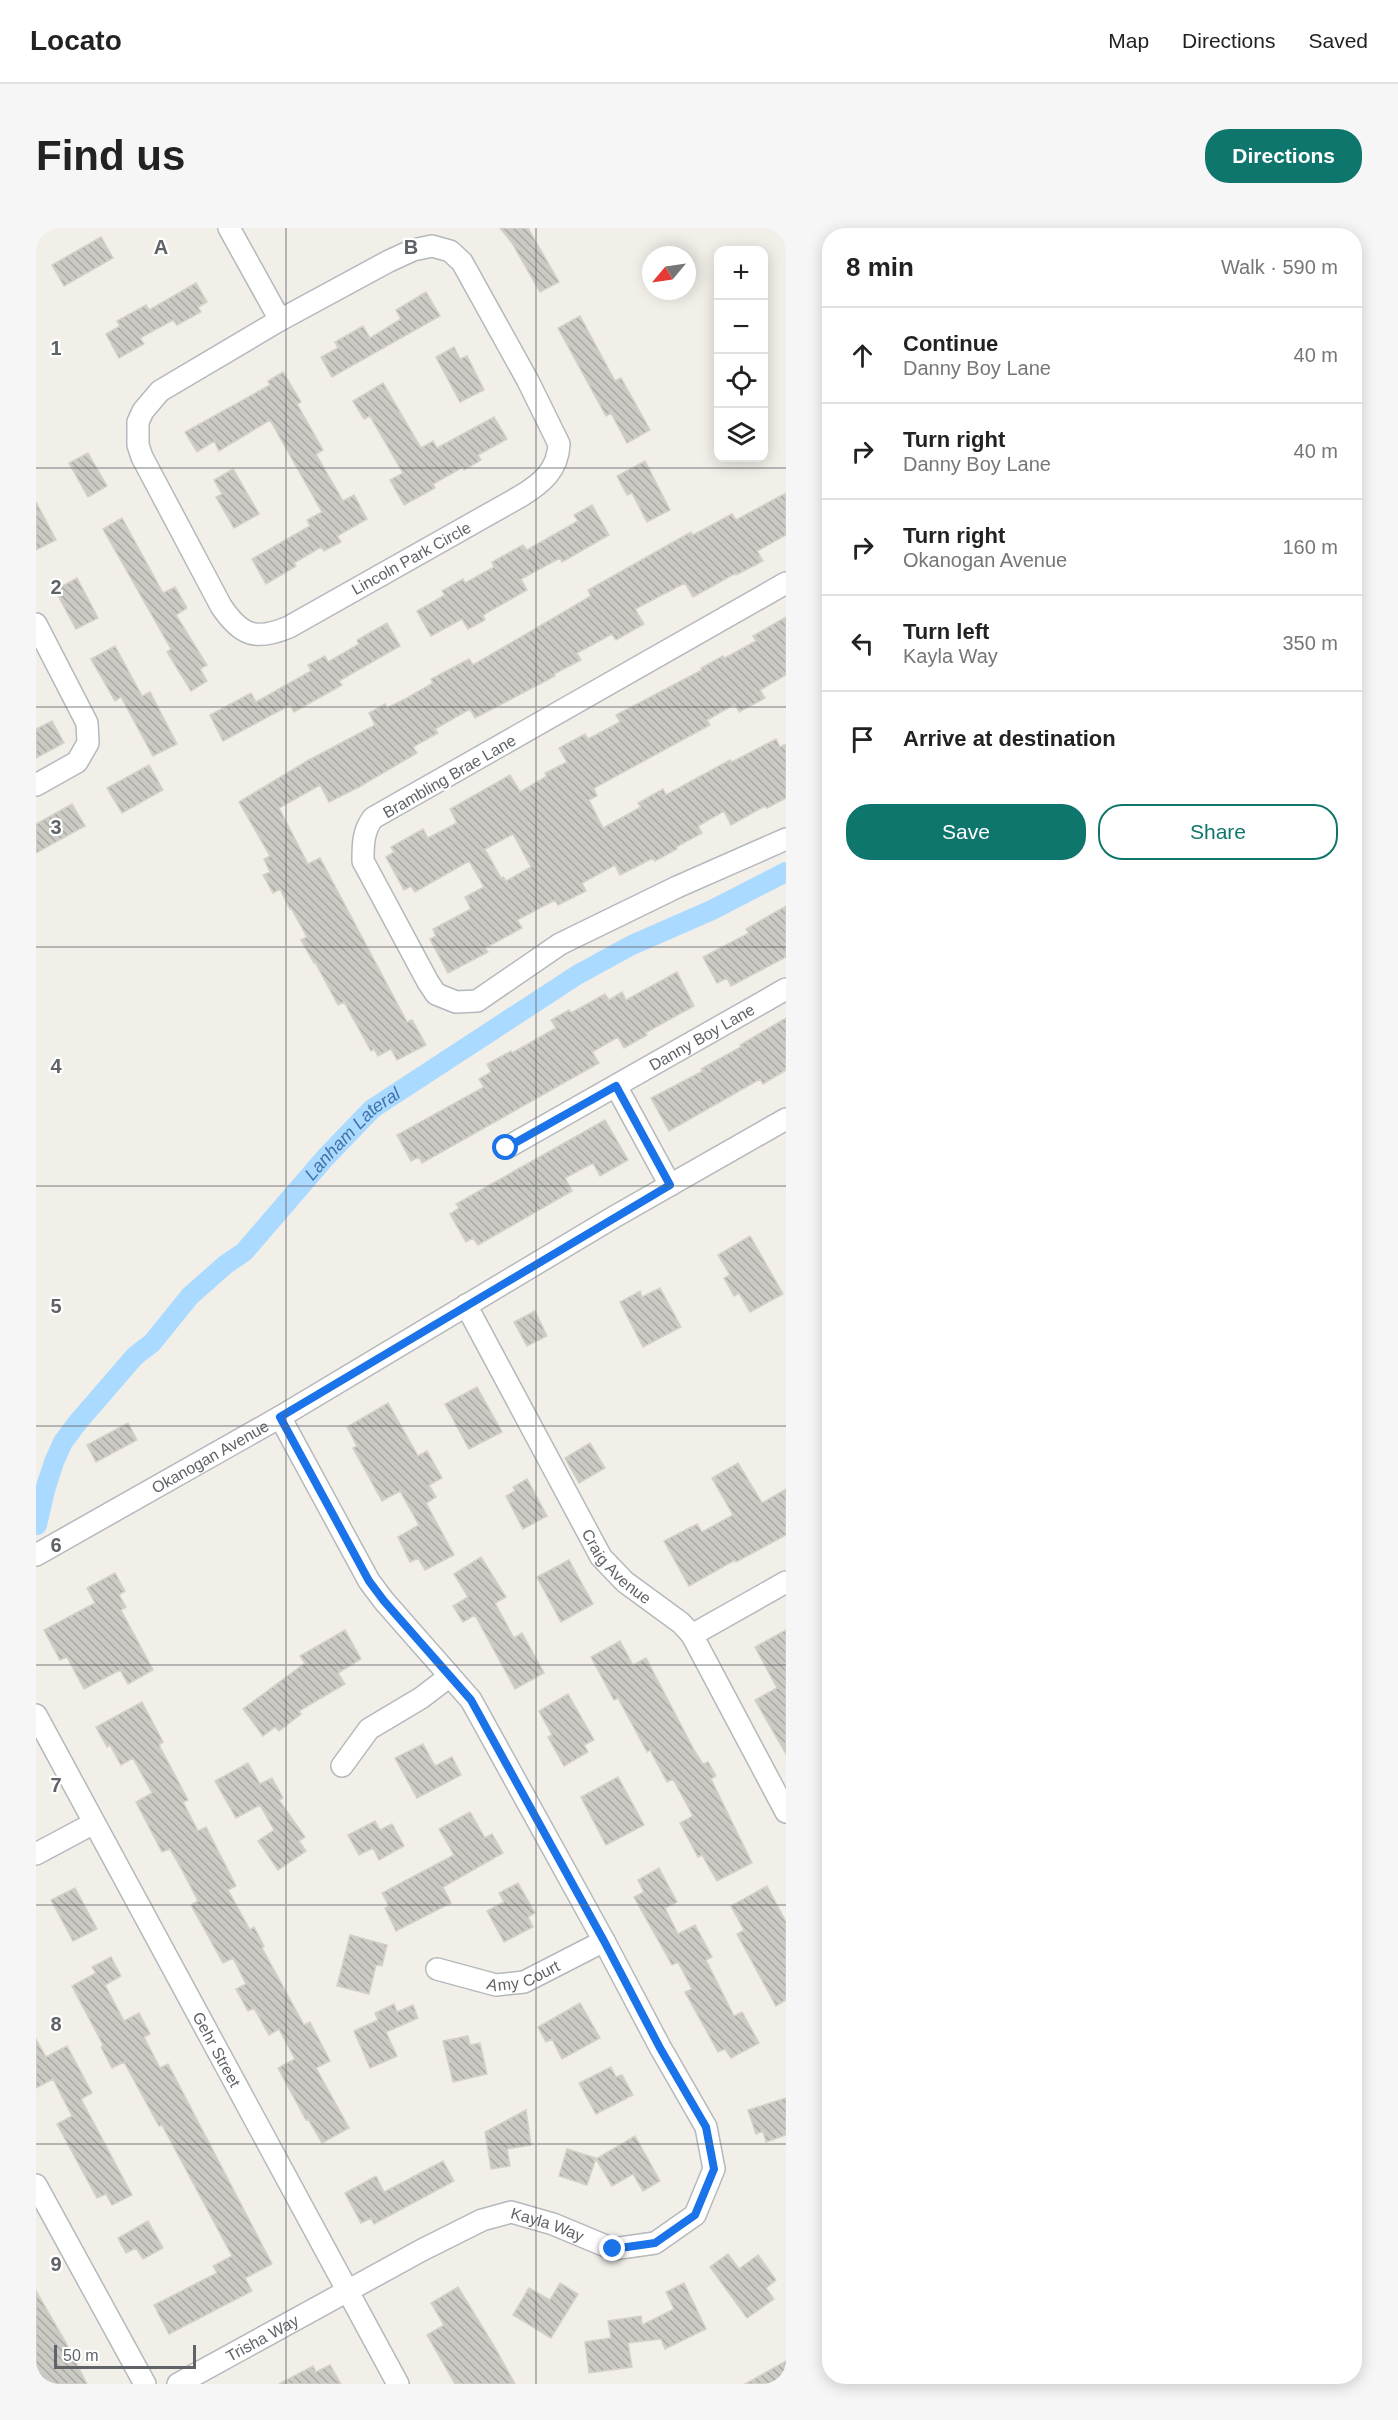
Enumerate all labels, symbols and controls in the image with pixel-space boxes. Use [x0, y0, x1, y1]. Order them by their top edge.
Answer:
text: Locato [30, 25, 122, 56]
text: Map [1108, 29, 1149, 52]
text: Directions [1182, 29, 1275, 52]
text: Saved [1308, 29, 1368, 52]
button: Directions [1205, 129, 1362, 183]
text: Find us [36, 132, 185, 179]
text: A [154, 236, 168, 258]
text: B [404, 236, 418, 258]
north arrow [642, 246, 696, 300]
map controls [714, 246, 768, 462]
button: + [714, 246, 768, 300]
text: 8 min [846, 252, 914, 282]
text: Walk · 590 m [1221, 256, 1338, 278]
button: − [714, 300, 768, 354]
text: Continue [903, 331, 998, 356]
text: 1 [50, 337, 62, 359]
icon: ahead [846, 339, 879, 372]
text: 40 m [1294, 344, 1338, 366]
button: locate [714, 354, 768, 408]
text: Danny Boy Lane [903, 357, 1051, 379]
button: layers [714, 408, 768, 462]
text: Turn right [903, 427, 1005, 452]
icon: right [846, 435, 879, 468]
text: 40 m [1294, 440, 1338, 462]
text: Danny Boy Lane [903, 453, 1051, 475]
street label: Lincoln Park Circle [349, 519, 474, 598]
text: Turn right [903, 523, 1005, 548]
icon: right [846, 531, 879, 564]
text: 160 m [1282, 536, 1338, 558]
text: Okanogan Avenue [903, 549, 1067, 571]
text: 2 [50, 576, 62, 598]
text: Turn left [903, 619, 989, 644]
icon: left [846, 627, 879, 660]
text: 350 m [1282, 632, 1338, 654]
text: Kayla Way [903, 645, 998, 667]
icon: arrive [846, 723, 879, 756]
text: Arrive at destination [903, 726, 1116, 751]
street label: Brambling Brae Lane [380, 731, 519, 821]
button: Save [846, 804, 1086, 860]
button: Share [1098, 804, 1338, 860]
text: 3 [50, 816, 62, 838]
street label: Danny Boy Lane [646, 1001, 758, 1074]
text: 4 [50, 1055, 62, 1077]
water label: Lanham Lateral [301, 1083, 405, 1184]
route start [492, 1134, 518, 1160]
text: 5 [50, 1295, 62, 1317]
street label: Okanogan Avenue [149, 1417, 272, 1497]
street label: Craig Avenue [579, 1526, 654, 1607]
text: 6 [50, 1534, 62, 1556]
text: 7 [50, 1774, 62, 1796]
street label: Amy Court [485, 1957, 563, 1994]
street label: Gehr Street [189, 2009, 244, 2090]
text: 8 [50, 2013, 62, 2035]
street label: Kayla Way [509, 2204, 586, 2245]
route end [599, 2235, 625, 2261]
text: 9 [50, 2253, 62, 2275]
street label: Trisha Way [223, 2312, 301, 2365]
scale bar [54, 2342, 196, 2370]
text: 50 m [63, 2347, 99, 2364]

